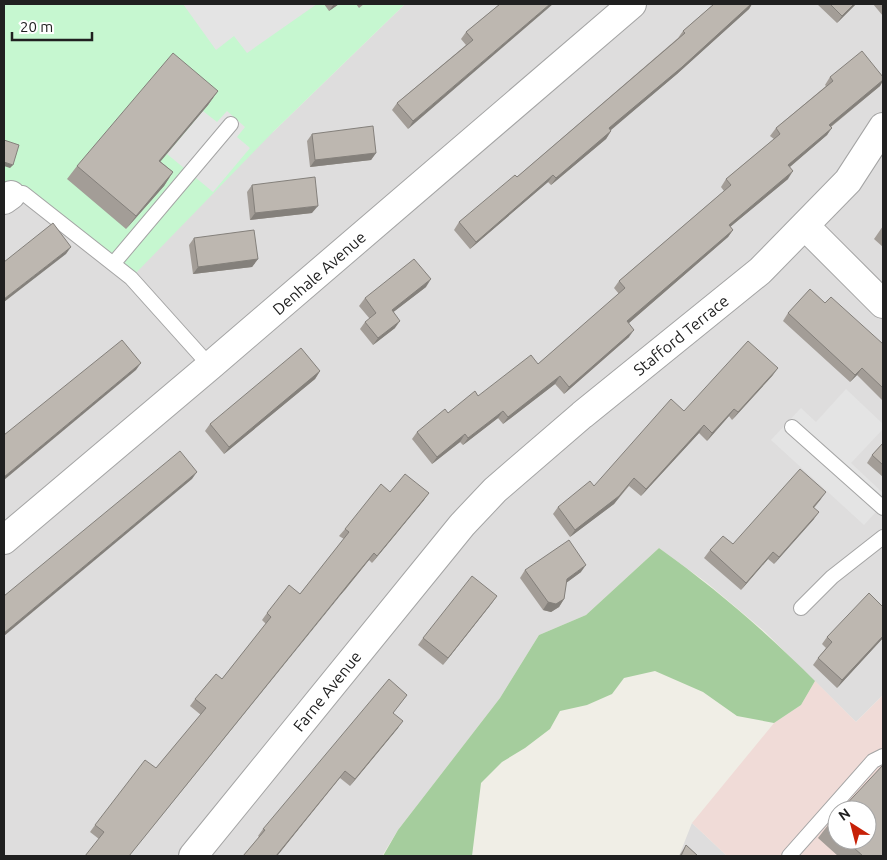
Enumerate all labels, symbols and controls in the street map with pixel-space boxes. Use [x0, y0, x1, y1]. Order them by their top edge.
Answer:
scale bar [12, 10, 92, 42]
text: 20 m [20, 18, 53, 35]
street label: Denhale Avenue [269, 228, 369, 318]
street label: Stafford Terrace [630, 291, 732, 379]
street label: Farne Avenue [289, 647, 365, 735]
north arrow [827, 800, 877, 850]
text: N [835, 805, 853, 824]

